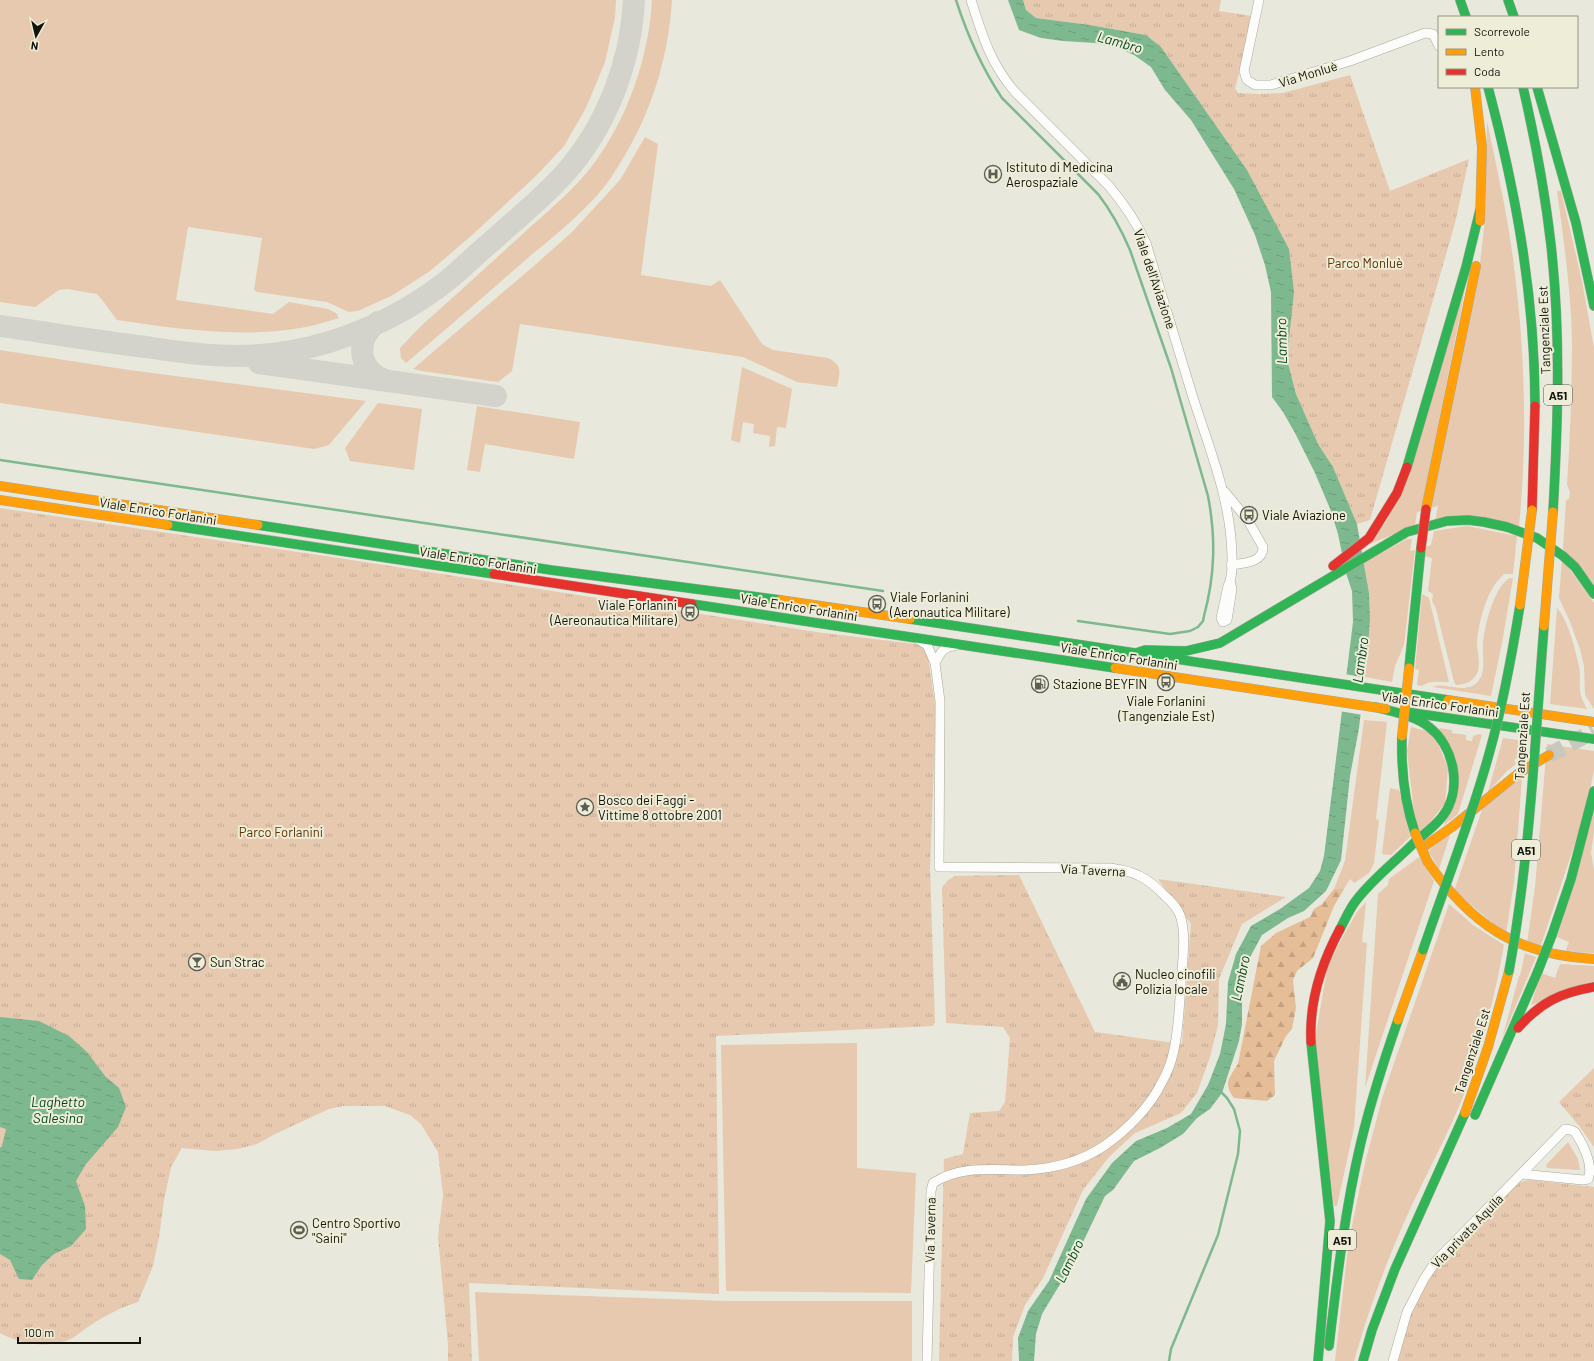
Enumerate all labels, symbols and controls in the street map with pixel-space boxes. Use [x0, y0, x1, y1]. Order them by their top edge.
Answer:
north arrow [16, 16, 56, 56]
legend [1438, 16, 1578, 88]
text: Scorrevole [1474, 24, 1530, 38]
water label: Lambro [1096, 27, 1144, 57]
text: N [30, 39, 39, 53]
text: Lento [1474, 44, 1504, 58]
street label: Via Monluè [1277, 57, 1339, 90]
text: Coda [1474, 64, 1501, 78]
place label: Istituto di Medicina Aerospaziale [1006, 159, 1113, 190]
hospital icon: Istituto di Medicina Aerospaziale [983, 164, 1003, 184]
street label: Viale dell'Aviazione [1130, 227, 1180, 331]
park label: Parco Monluè [1327, 255, 1403, 271]
street label: Tangenziale Est [1534, 285, 1554, 375]
water label: Lambro [1272, 318, 1290, 364]
road number: A51 [1544, 385, 1572, 405]
street label: Viale Enrico Forlanini [98, 494, 218, 528]
bus stop icon: Viale Aviazione [1239, 505, 1259, 525]
place label: Viale Aviazione [1262, 507, 1346, 523]
street label: Viale Enrico Forlanini [418, 543, 538, 577]
place label: Viale Forlanini (Aeronautica Militare) [889, 589, 1010, 620]
street label: Viale Enrico Forlanini [739, 590, 859, 624]
bus stop icon: Viale Forlanini (Aeronautica Militare) [867, 594, 887, 614]
place label: Viale Forlanini (Aereonautica Militare) [549, 597, 678, 628]
bus stop icon: Viale Forlanini (Aereonautica Militare) [680, 602, 700, 622]
water label: Lambro [1348, 636, 1372, 684]
street label: Viale Enrico Forlanini [1059, 639, 1179, 673]
bus stop icon: Viale Forlanini (Tangenziale Est) [1156, 672, 1176, 692]
fuel station icon: Stazione BEYFIN [1030, 674, 1050, 694]
place label: Stazione BEYFIN [1053, 676, 1147, 692]
street label: Viale Enrico Forlanini [1380, 688, 1500, 720]
street label: Tangenziale Est [1511, 691, 1533, 781]
place label: Viale Forlanini (Tangenziale Est) [1117, 693, 1214, 724]
place label: Bosco dei Faggi - Vittime 8 ottobre 2001 [598, 792, 722, 823]
place icon: Bosco dei Faggi - Vittime 8 ottobre 2001 [575, 797, 595, 817]
park label: Parco Forlanini [239, 824, 323, 840]
road number: A51 [1512, 840, 1540, 860]
street label: Via Taverna [1060, 860, 1126, 880]
bar icon: Sun Strac [187, 952, 207, 972]
place label: Sun Strac [210, 954, 265, 970]
water label: Lambro [1227, 954, 1253, 1002]
place label: Nucleo cinofili Polizia locale [1135, 966, 1215, 997]
public building icon: Nucleo cinofili Polizia locale [1112, 971, 1132, 991]
street label: Tangenziale Est [1451, 1006, 1493, 1096]
water label: Laghetto Salesina [31, 1093, 85, 1126]
street label: Via privata Aquila [1428, 1191, 1506, 1271]
street label: Via Taverna [921, 1197, 939, 1263]
place label: Centro Sportivo "Saini" [312, 1215, 401, 1246]
sports icon: Centro Sportivo "Saini" [289, 1220, 309, 1240]
road number: A51 [1328, 1230, 1356, 1250]
water label: Lambro [1051, 1237, 1087, 1285]
scale bar [18, 1319, 140, 1345]
text: 100 m [24, 1325, 54, 1339]

